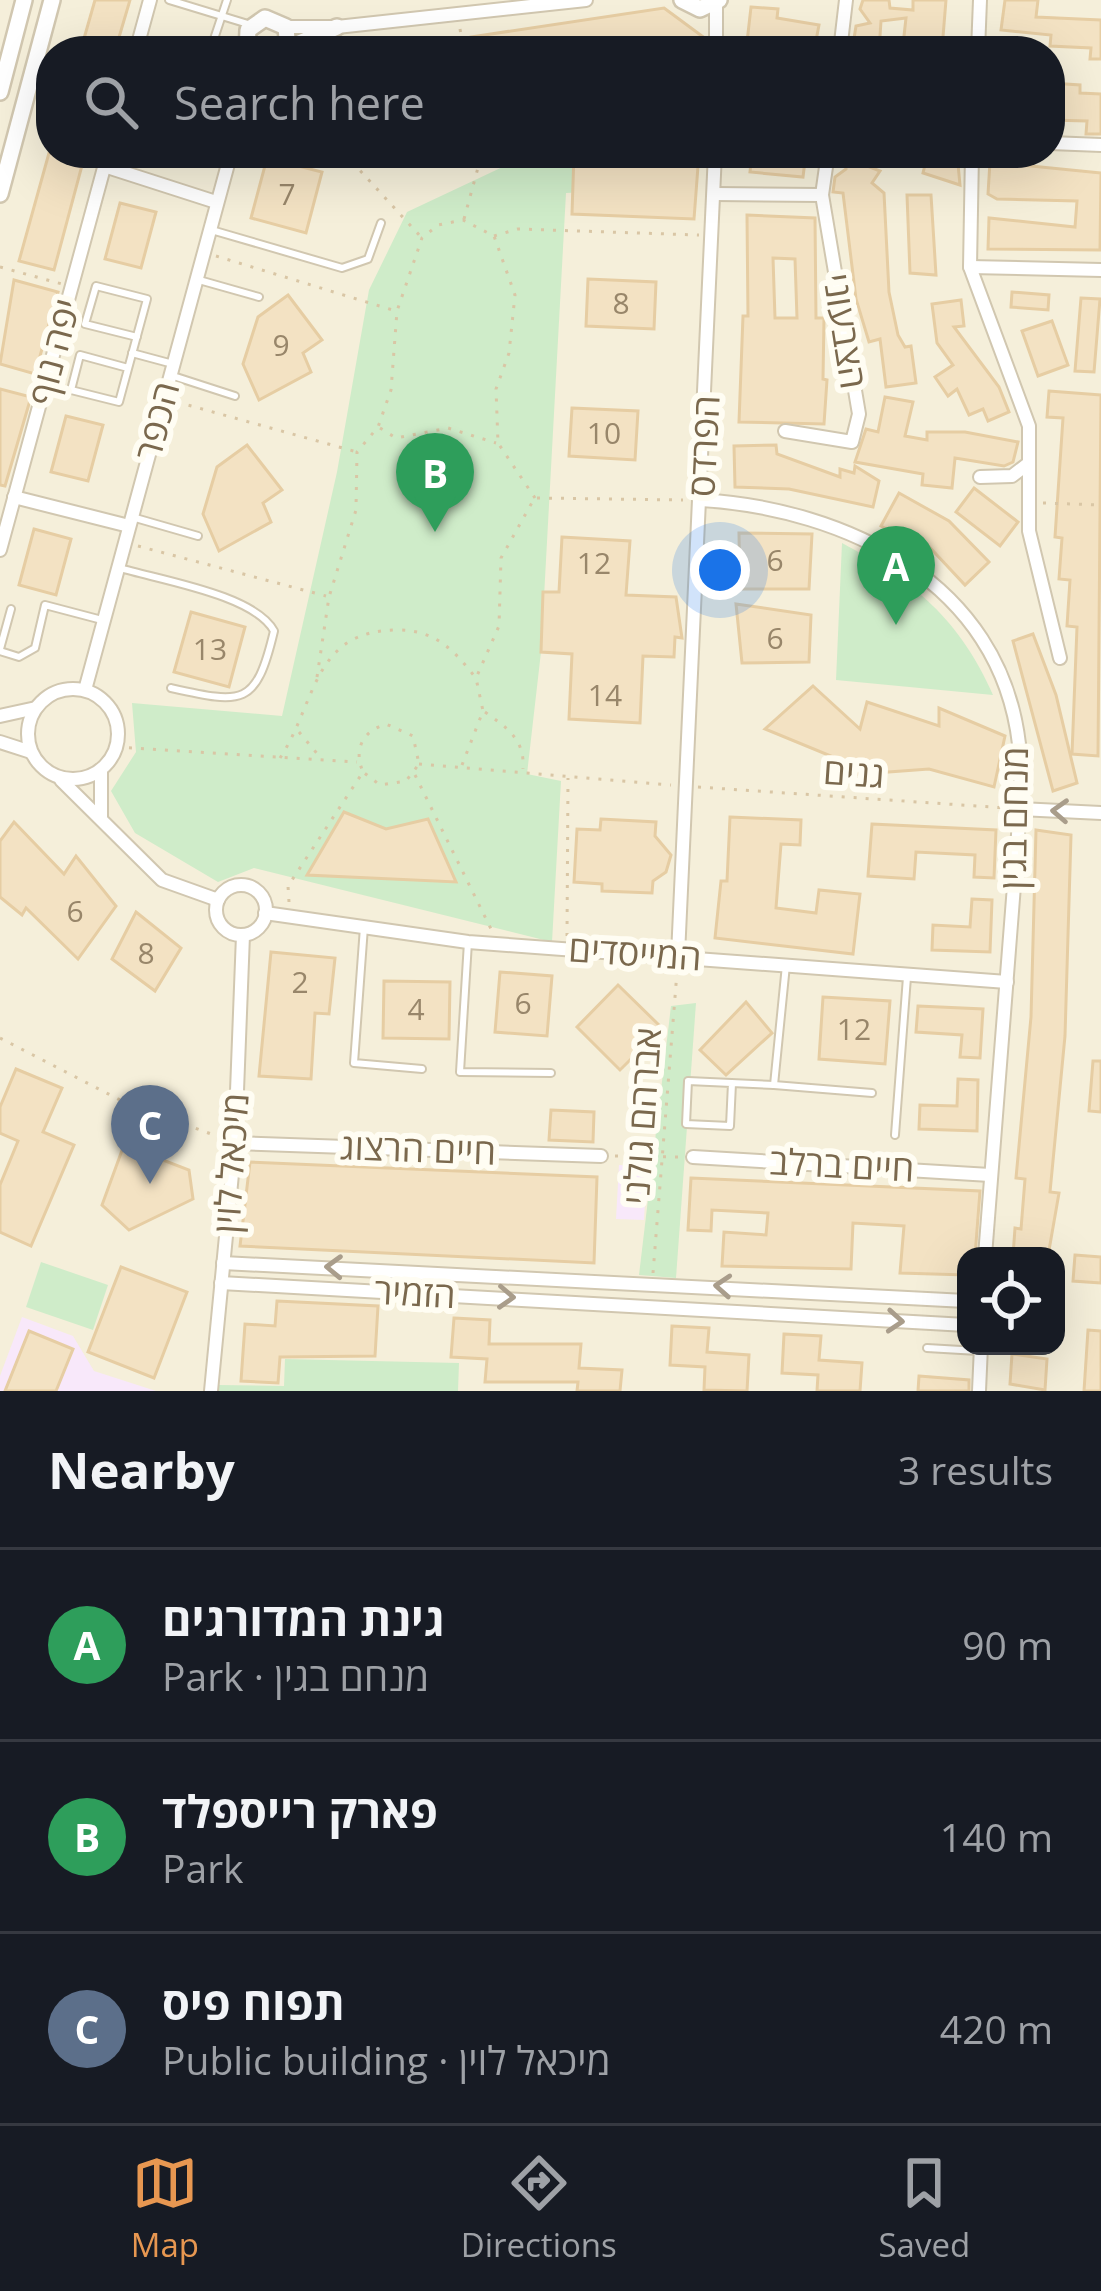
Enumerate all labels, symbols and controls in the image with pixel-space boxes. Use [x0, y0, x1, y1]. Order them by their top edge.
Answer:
search box [36, 36, 1065, 168]
icon: search [78, 69, 144, 135]
text: Search here [174, 72, 425, 133]
house number: 7 [278, 173, 296, 214]
street label: הצבעוני [812, 270, 879, 392]
house number: 8 [612, 282, 630, 323]
street label: יפה נוף [16, 293, 91, 411]
house number: 9 [272, 324, 290, 365]
street label: הכפר [123, 376, 190, 466]
street label: הפרדס [676, 394, 731, 498]
house number: 10 [587, 412, 621, 453]
pin: B [396, 433, 474, 532]
pin: A [857, 526, 935, 625]
house number: 6 [766, 539, 784, 580]
your location [690, 540, 750, 600]
house number: 12 [577, 542, 611, 583]
house number: 6 [766, 617, 784, 658]
house number: 13 [193, 628, 227, 669]
house number: 14 [588, 674, 622, 715]
street label: גנים [822, 746, 886, 799]
street label: מנחם בגין [988, 746, 1039, 890]
one-way arrow [1050, 798, 1069, 824]
house number: 6 [66, 890, 84, 931]
street label: המייסדים [567, 923, 703, 982]
house number: 8 [137, 932, 155, 973]
house number: 2 [291, 961, 309, 1002]
house number: 6 [514, 982, 532, 1023]
house number: 4 [407, 988, 425, 1029]
house number: 12 [837, 1008, 871, 1049]
street label: אברהם גולני [611, 1026, 672, 1206]
pin: C [111, 1085, 189, 1184]
street label: מיכאל לוין [201, 1091, 260, 1235]
street label: חיים הרצוג [339, 1121, 497, 1176]
street label: חיים ברלב [768, 1136, 916, 1193]
map controls [957, 1247, 1065, 1355]
button: locate [957, 1247, 1065, 1355]
one-way arrow [324, 1255, 343, 1281]
street label: הזמיר [373, 1266, 457, 1319]
one-way arrow [714, 1273, 733, 1299]
one-way arrow [497, 1284, 516, 1310]
one-way arrow [886, 1308, 905, 1334]
text: Nearby [48, 1434, 235, 1504]
text: 3 results [898, 1443, 1053, 1496]
text: גינת המדורגים [162, 1588, 445, 1649]
text: A [74, 1618, 100, 1671]
text: 90 m [962, 1618, 1053, 1671]
text: Park · מנחם בגין [162, 1649, 429, 1702]
text: פארק רייספלד [162, 1780, 438, 1841]
text: B [74, 1810, 100, 1863]
text: 140 m [940, 1810, 1053, 1863]
text: Park [162, 1841, 244, 1894]
text: תפוח פיס [162, 1972, 345, 2033]
text: C [75, 2002, 99, 2055]
text: 420 m [940, 2002, 1053, 2055]
text: Public building · מיכאל לוין [162, 2033, 611, 2086]
tab: Map [131, 2150, 199, 2267]
tab: Directions [461, 2150, 617, 2267]
tab: Saved [878, 2150, 970, 2267]

